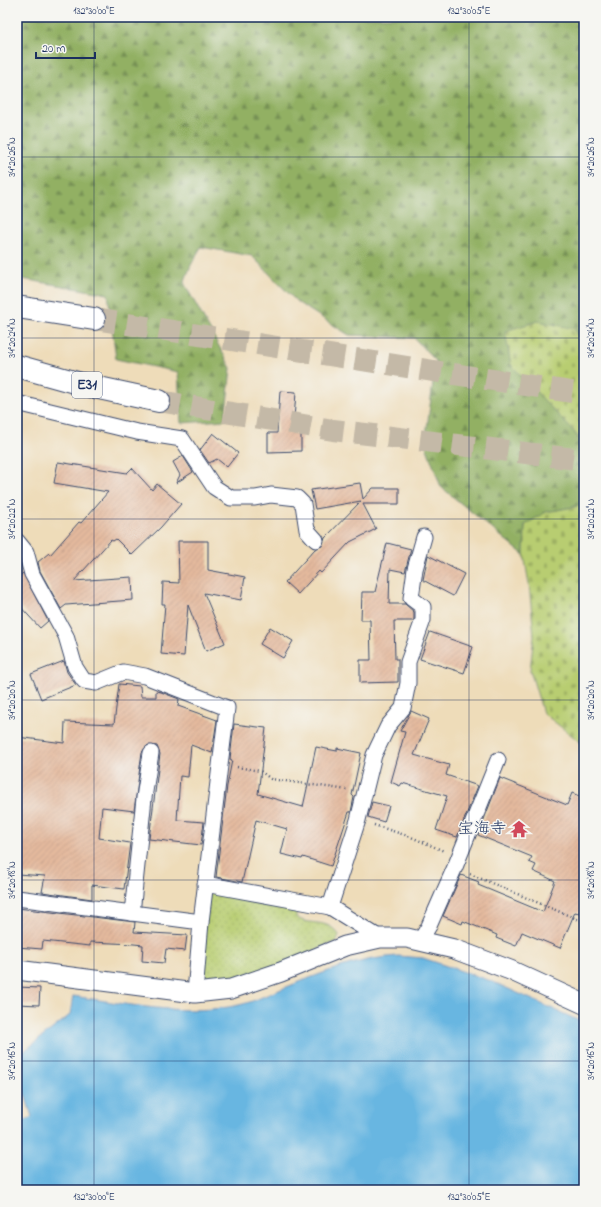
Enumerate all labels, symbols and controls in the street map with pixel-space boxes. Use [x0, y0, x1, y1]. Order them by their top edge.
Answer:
text: 132°30'00"E [73, 4, 115, 19]
text: 132°30'05"E [448, 4, 490, 19]
scale bar [36, 34, 95, 60]
text: 20 m [42, 40, 65, 58]
text: 34°20'26"N [5, 137, 20, 177]
text: 34°20'26"N [584, 137, 599, 177]
text: 34°20'24"N [5, 318, 20, 358]
text: 34°20'24"N [584, 318, 599, 358]
road number: E31 [72, 372, 102, 398]
text: 34°20'22"N [5, 499, 20, 539]
text: 34°20'22"N [584, 499, 599, 539]
text: 34°20'20"N [5, 680, 20, 720]
text: 34°20'20"N [584, 680, 599, 720]
place label: 宝海寺 [458, 817, 506, 841]
temple icon: 宝海寺 [509, 819, 529, 839]
text: 34°20'18"N [5, 861, 20, 899]
text: 34°20'18"N [584, 861, 599, 899]
text: 34°20'16"N [5, 1042, 20, 1080]
text: 34°20'16"N [584, 1042, 599, 1080]
text: 132°30'00"E [73, 1190, 115, 1205]
text: 132°30'05"E [448, 1190, 490, 1205]

